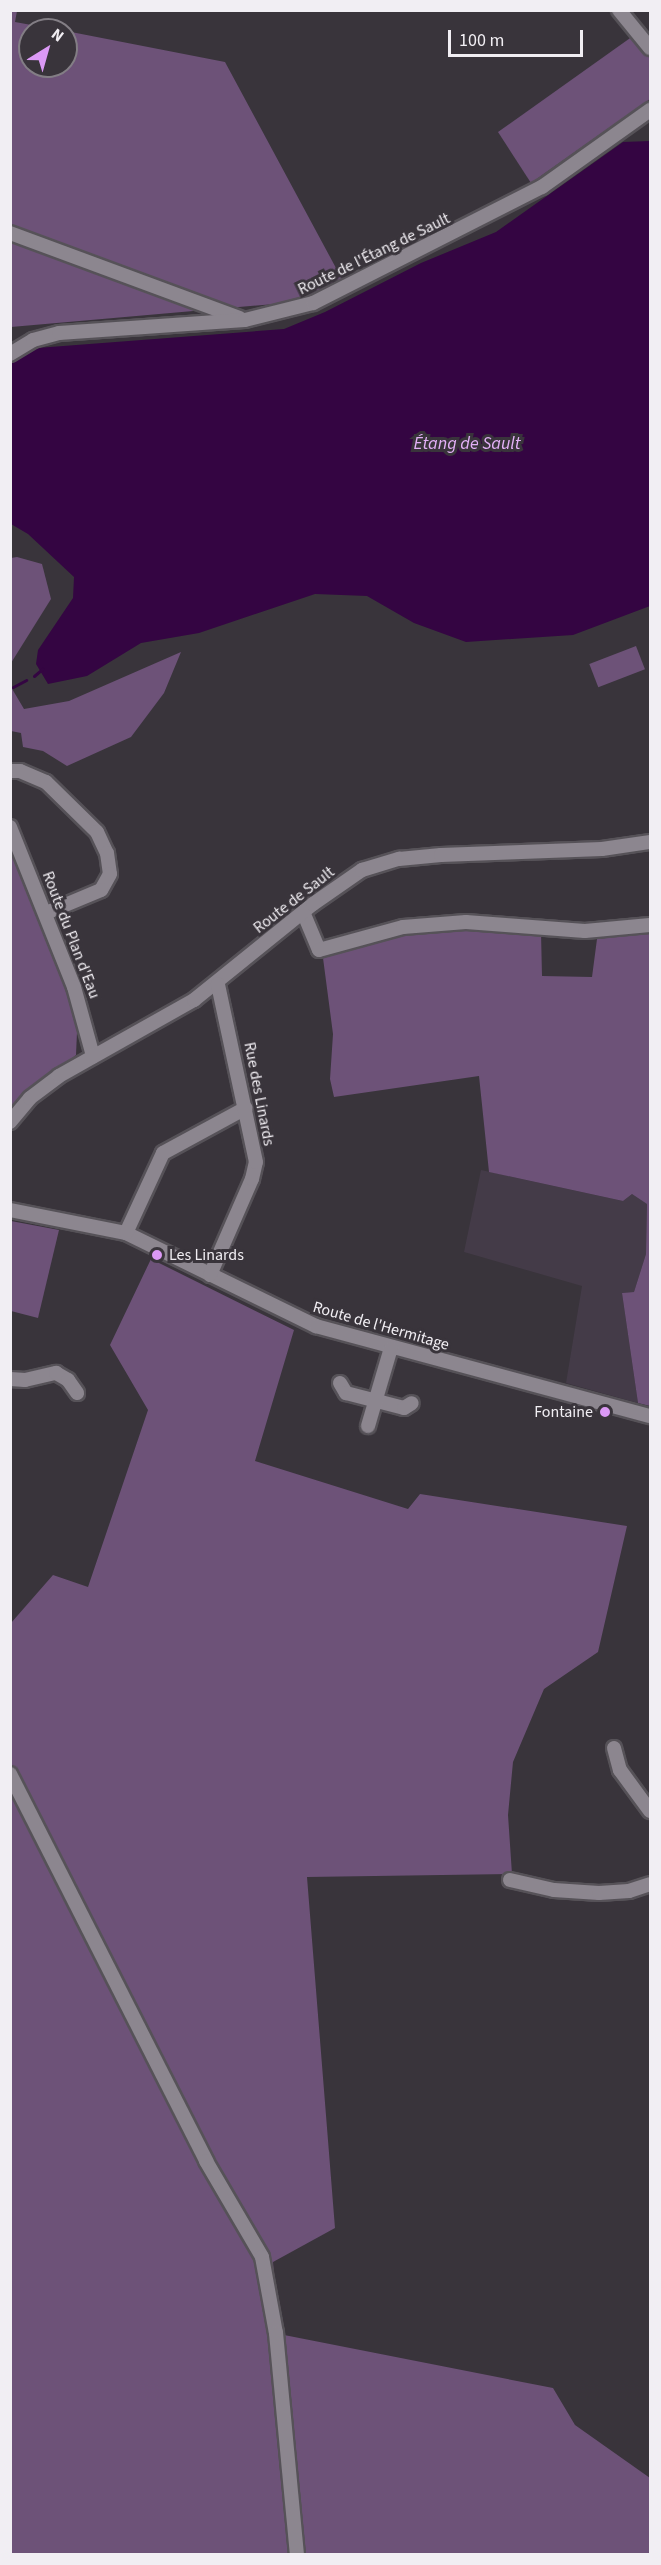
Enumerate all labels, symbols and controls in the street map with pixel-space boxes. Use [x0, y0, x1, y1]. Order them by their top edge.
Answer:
north arrow [18, 18, 78, 78]
scale bar [451, 18, 586, 56]
text: N [47, 23, 68, 47]
text: 100 m [459, 28, 504, 53]
street label: Route de l'Étang de Sault [295, 209, 453, 299]
water label: Étang de Sault [413, 433, 521, 455]
street label: Route de Sault [250, 862, 338, 938]
street label: Route du Plan d'Eau [38, 869, 104, 1001]
street label: Rue des Linards [240, 1041, 278, 1147]
place label: Les Linards [169, 1245, 244, 1265]
marker: Les Linards [150, 1248, 164, 1262]
street label: Route de l'Hermitage [311, 1297, 451, 1355]
place label: Fontaine [534, 1402, 593, 1422]
marker: Fontaine [598, 1405, 612, 1419]

